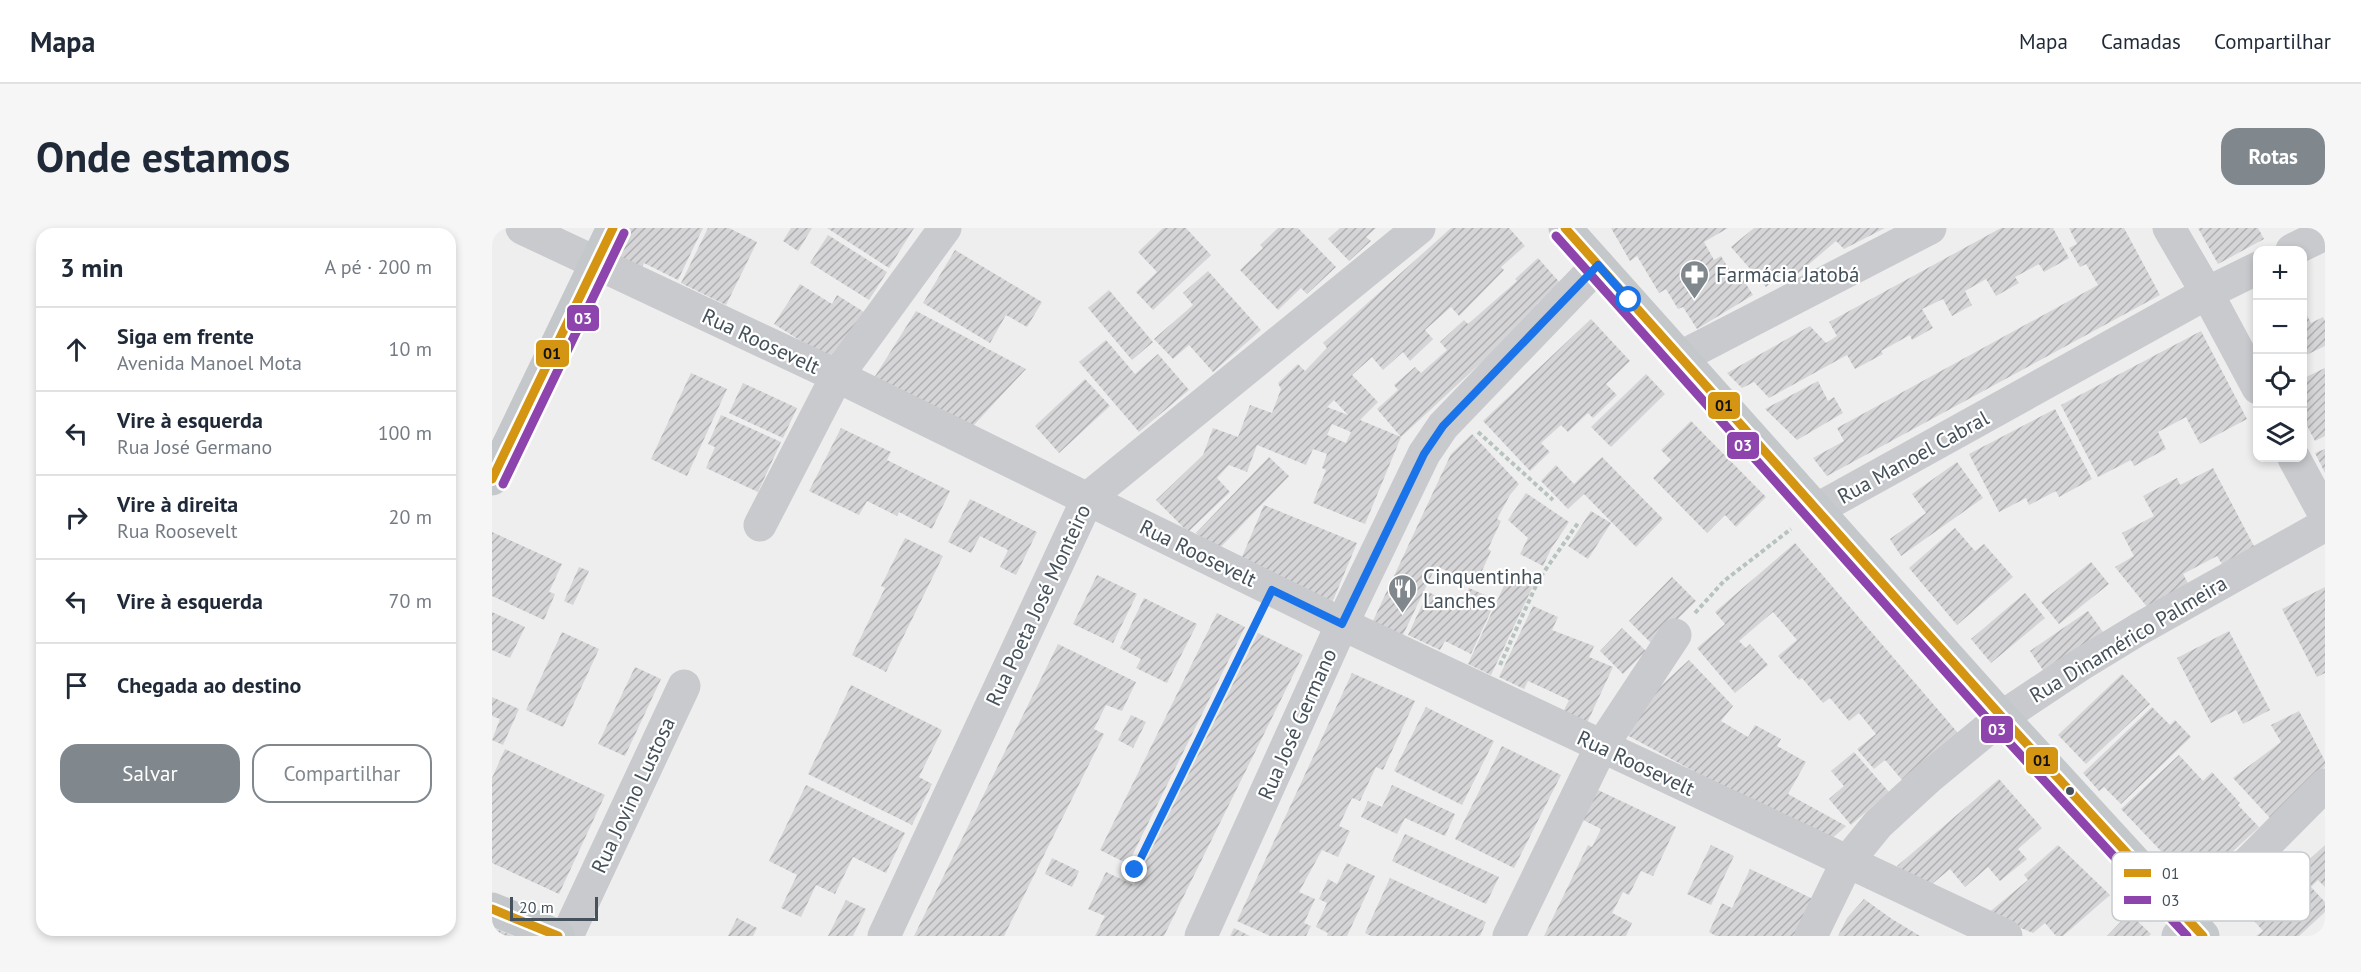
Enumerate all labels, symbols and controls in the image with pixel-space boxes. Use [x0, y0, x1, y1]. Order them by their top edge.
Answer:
text: Mapa [30, 23, 95, 60]
text: Mapa [2019, 28, 2068, 55]
text: Camadas [2101, 28, 2181, 55]
text: Compartilhar [2214, 28, 2331, 55]
button: Rotas [2221, 128, 2325, 185]
text: Onde estamos [36, 129, 290, 184]
map controls [2253, 246, 2307, 462]
button: + [2253, 246, 2307, 300]
text: 3 min [60, 251, 123, 284]
text: A pé · 200 m [325, 254, 432, 280]
pharmacy icon: Farmácia Jatobá [1679, 258, 1711, 300]
place label: Farmácia Jatobá [1716, 261, 1859, 288]
route start [1615, 286, 1641, 312]
button: − [2253, 300, 2307, 354]
street label: Rua Roosevelt [698, 302, 824, 380]
line badge: 03 [566, 304, 600, 332]
text: 03 [574, 308, 592, 328]
text: Siga em frente [117, 322, 254, 350]
icon: ahead [60, 333, 93, 366]
text: 10 m [389, 336, 432, 362]
line badge: 01 [535, 339, 570, 368]
text: 01 [543, 343, 561, 363]
text: Avenida Manoel Mota [117, 350, 302, 376]
button: locate [2253, 354, 2307, 408]
line badge: 01 [1707, 391, 1741, 420]
text: 01 [1715, 395, 1733, 415]
street label: Rua Manoel Cabral [1833, 404, 1993, 510]
text: Vire à esquerda [117, 406, 263, 434]
button: layers [2253, 408, 2307, 462]
icon: left [60, 417, 93, 450]
text: 100 m [378, 420, 432, 446]
line badge: 03 [1726, 431, 1760, 460]
text: Rua José Germano [117, 434, 272, 460]
text: 03 [1734, 435, 1752, 455]
text: Vire à direita [117, 490, 238, 518]
street label: Rua Poeta José Monteiro [979, 500, 1097, 710]
icon: right [60, 501, 93, 534]
text: 20 m [389, 504, 432, 530]
street label: Rua Roosevelt [1135, 513, 1261, 593]
text: Rua Roosevelt [117, 518, 237, 544]
place label: Cinquentinha Lanches [1423, 563, 1543, 614]
street label: Rua Dinamérico Palmeira [2024, 569, 2232, 709]
restaurant icon: Cinquentinha Lanches [1386, 572, 1418, 614]
icon: left [60, 585, 93, 618]
text: Vire à esquerda [117, 587, 263, 615]
text: 70 m [389, 588, 432, 614]
street label: Rua José Germano [1252, 644, 1342, 804]
icon: arrive [60, 669, 93, 702]
text: Chegada ao destino [117, 671, 301, 699]
street label: Rua Jovino Lustosa [585, 713, 681, 877]
line badge: 03 [1980, 715, 2014, 744]
text: 03 [1988, 719, 2006, 739]
street label: Rua Roosevelt [1573, 724, 1699, 802]
button: Salvar [60, 744, 240, 803]
button: Compartilhar [252, 744, 432, 803]
line badge: 01 [2025, 746, 2059, 775]
text: 01 [2033, 750, 2051, 770]
unlabelled marker [2064, 785, 2076, 797]
legend [2112, 852, 2310, 921]
route end [1121, 856, 1147, 882]
text: 01 [2162, 863, 2179, 883]
text: 03 [2162, 890, 2179, 910]
scale bar [510, 894, 598, 922]
text: 20 m [519, 897, 554, 917]

